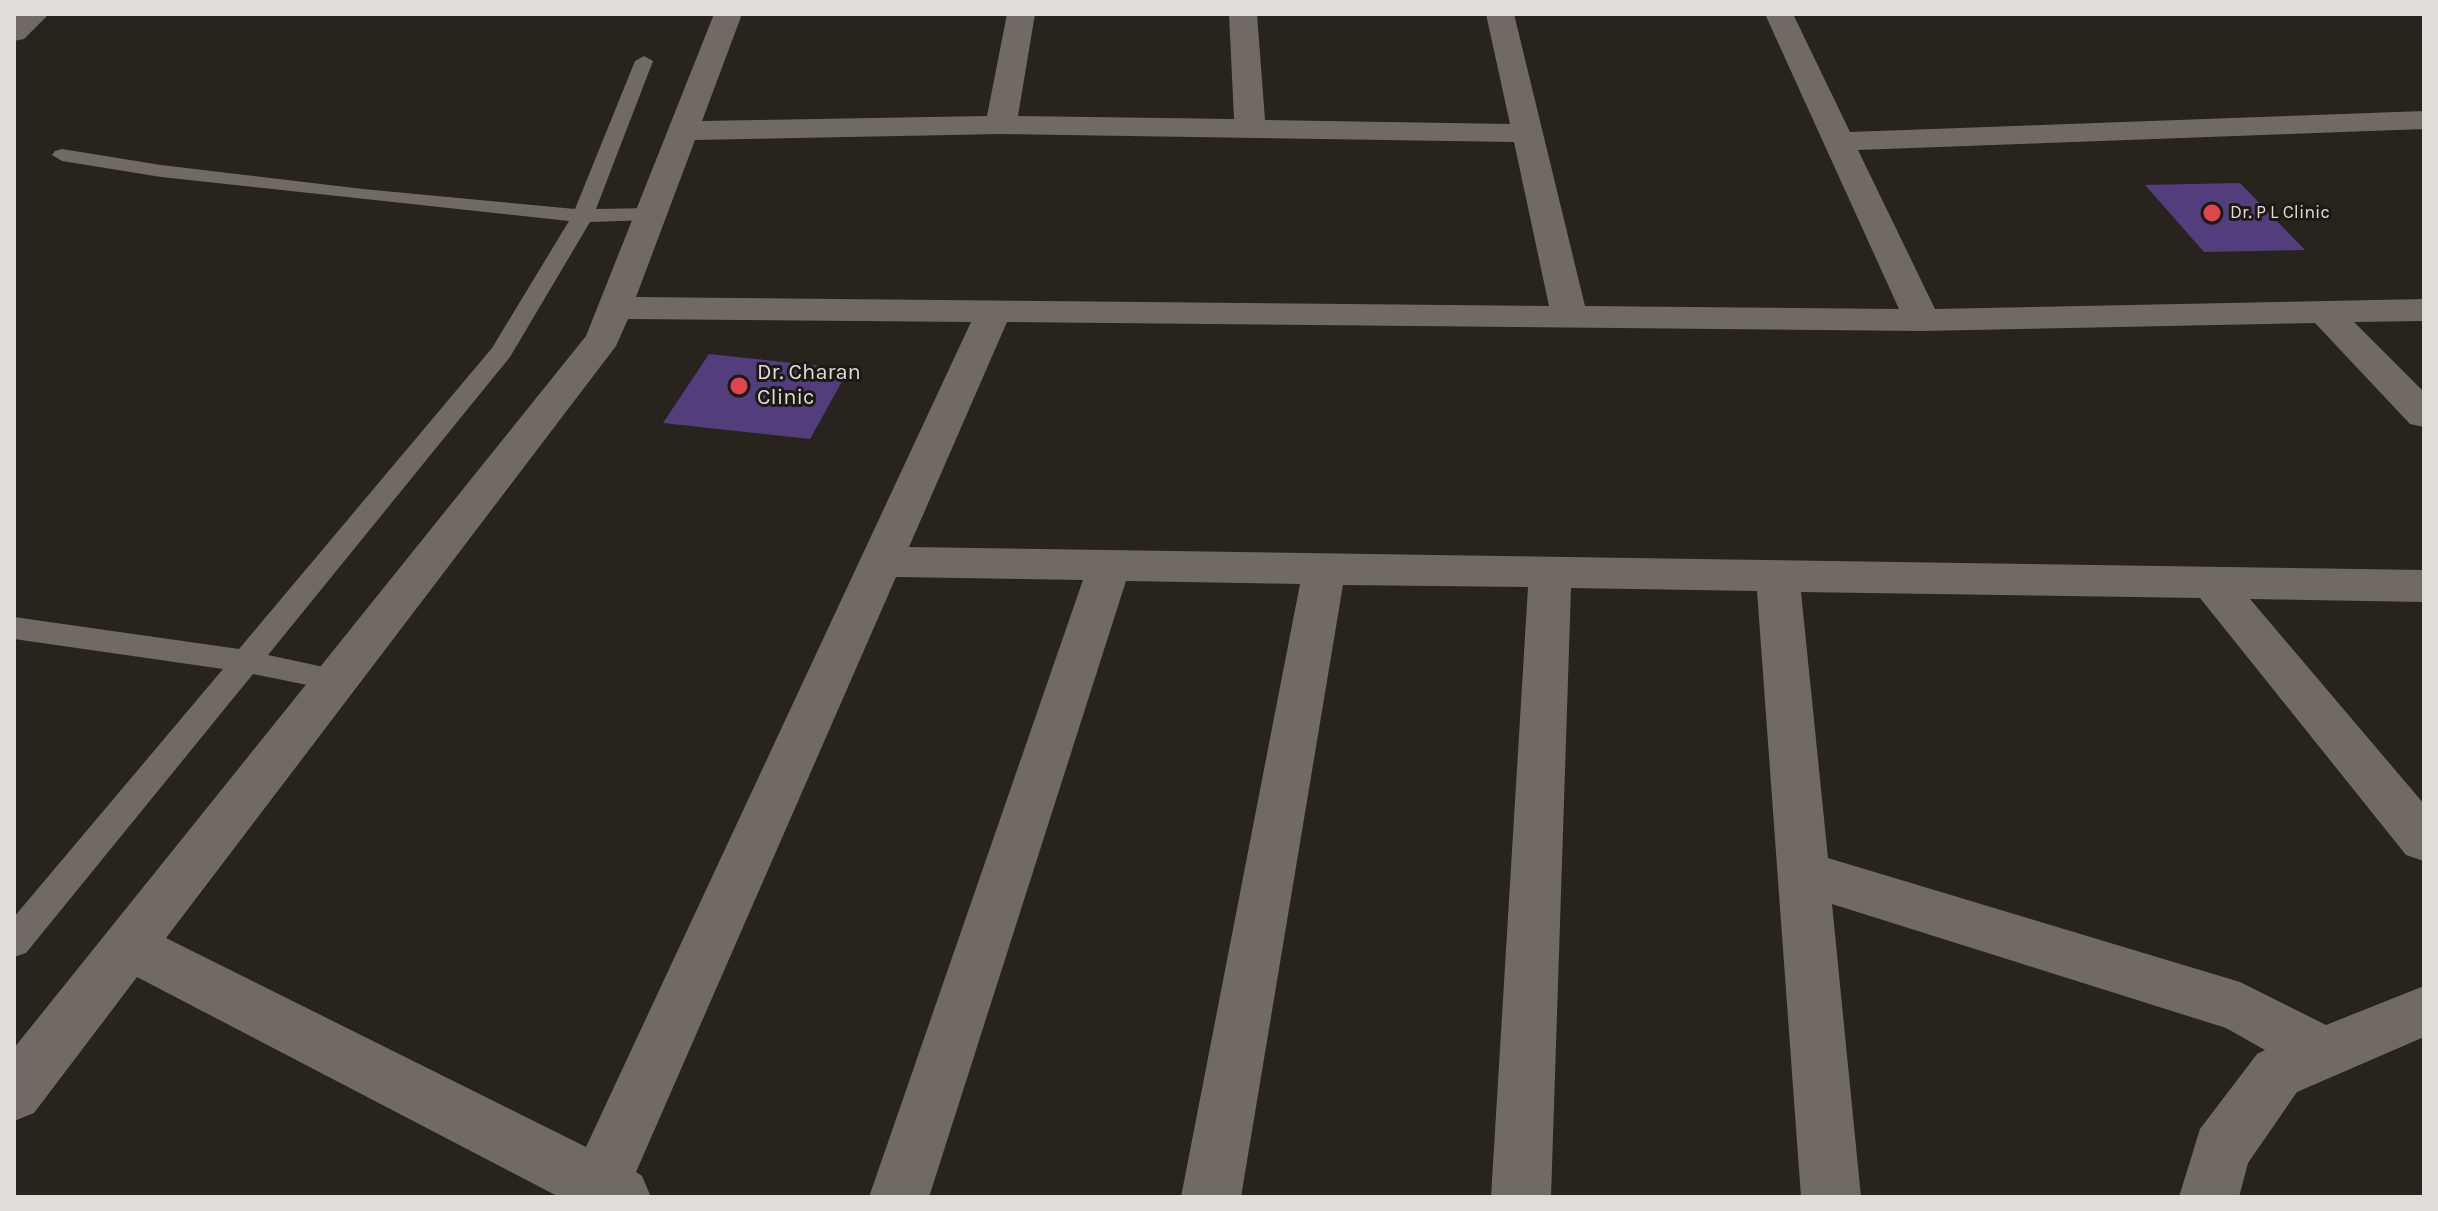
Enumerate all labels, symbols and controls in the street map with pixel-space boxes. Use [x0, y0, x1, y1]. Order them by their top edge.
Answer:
marker: Dr. P L Clinic [2201, 202, 2223, 224]
place label: Dr. P L Clinic [2230, 202, 2330, 224]
place label: Dr. Charan Clinic [757, 360, 861, 412]
marker: Dr. Charan Clinic [728, 375, 750, 397]

